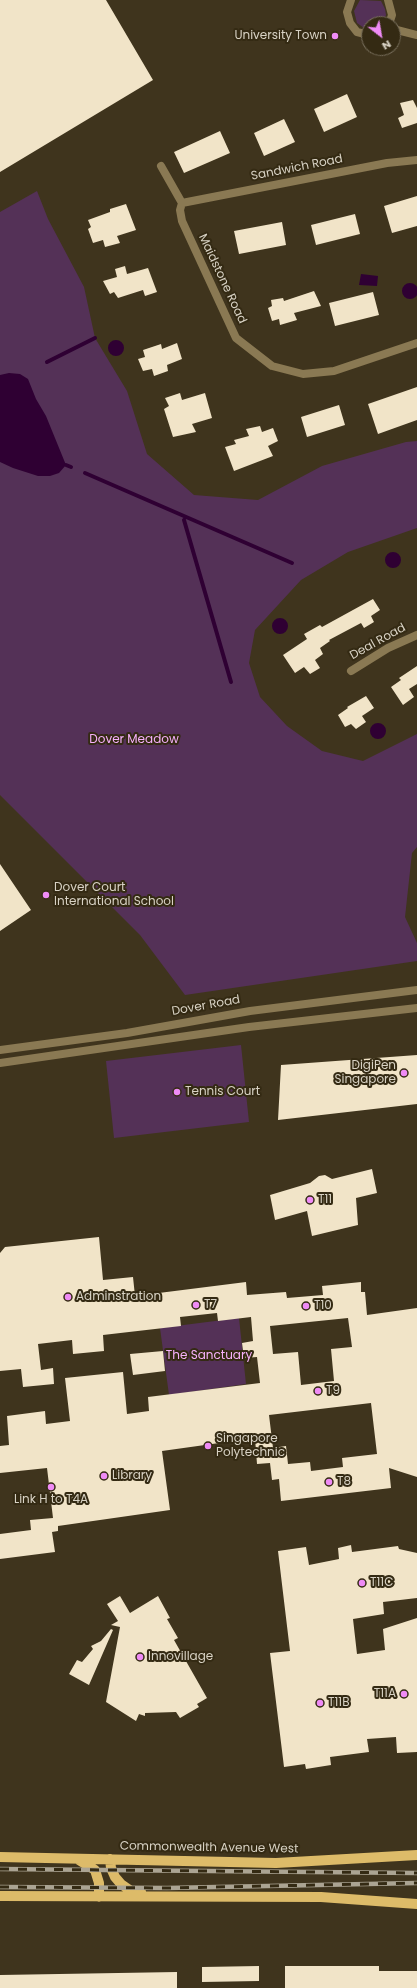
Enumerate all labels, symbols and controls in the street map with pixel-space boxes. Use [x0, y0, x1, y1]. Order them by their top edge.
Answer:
north arrow [361, 16, 401, 56]
place label: University Town [234, 29, 327, 43]
marker: University Town [330, 31, 340, 41]
text: N [379, 36, 394, 54]
street label: Sandwich Road [250, 152, 344, 184]
street label: Maidstone Road [195, 232, 249, 326]
street label: Deal Road [348, 621, 408, 663]
park label: Dover Meadow [89, 733, 179, 747]
place label: Dover Court International School [54, 881, 174, 909]
marker: Dover Court International School [41, 890, 51, 900]
street label: Dover Road [171, 993, 241, 1019]
place label: DigiPen Singapore [334, 1059, 396, 1087]
marker: DigiPen Singapore [399, 1068, 409, 1078]
place label: Tennis Court [185, 1085, 260, 1099]
marker: Tennis Court [172, 1087, 182, 1097]
place label: T11 [318, 1193, 332, 1207]
marker: T11 [305, 1195, 315, 1205]
place label: Adminstration [76, 1290, 161, 1304]
marker: Adminstration [63, 1292, 73, 1302]
place label: T7 [204, 1298, 217, 1312]
place label: T10 [314, 1299, 332, 1313]
marker: T7 [191, 1300, 201, 1310]
marker: T10 [301, 1301, 311, 1311]
park label: The Sanctuary [166, 1349, 252, 1363]
place label: T9 [326, 1384, 340, 1398]
marker: T9 [313, 1386, 323, 1396]
place label: Singapore Polytechnic [216, 1432, 285, 1460]
marker: Singapore Polytechnic [203, 1441, 213, 1451]
place label: Library [112, 1469, 152, 1483]
marker: Library [99, 1471, 109, 1481]
place label: T8 [337, 1475, 351, 1489]
marker: T8 [324, 1477, 334, 1487]
marker: Link H to T4A [46, 1482, 56, 1492]
place label: Link H to T4A [14, 1493, 88, 1507]
place label: T11C [370, 1576, 393, 1590]
marker: T11C [357, 1578, 367, 1588]
place label: Innovillage [148, 1650, 213, 1664]
marker: Innovillage [135, 1652, 145, 1662]
place label: T11A [374, 1687, 396, 1701]
marker: T11A [399, 1689, 409, 1699]
place label: T11B [328, 1696, 350, 1710]
marker: T11B [315, 1698, 325, 1708]
street label: Commonwealth Avenue West [120, 1839, 298, 1857]

